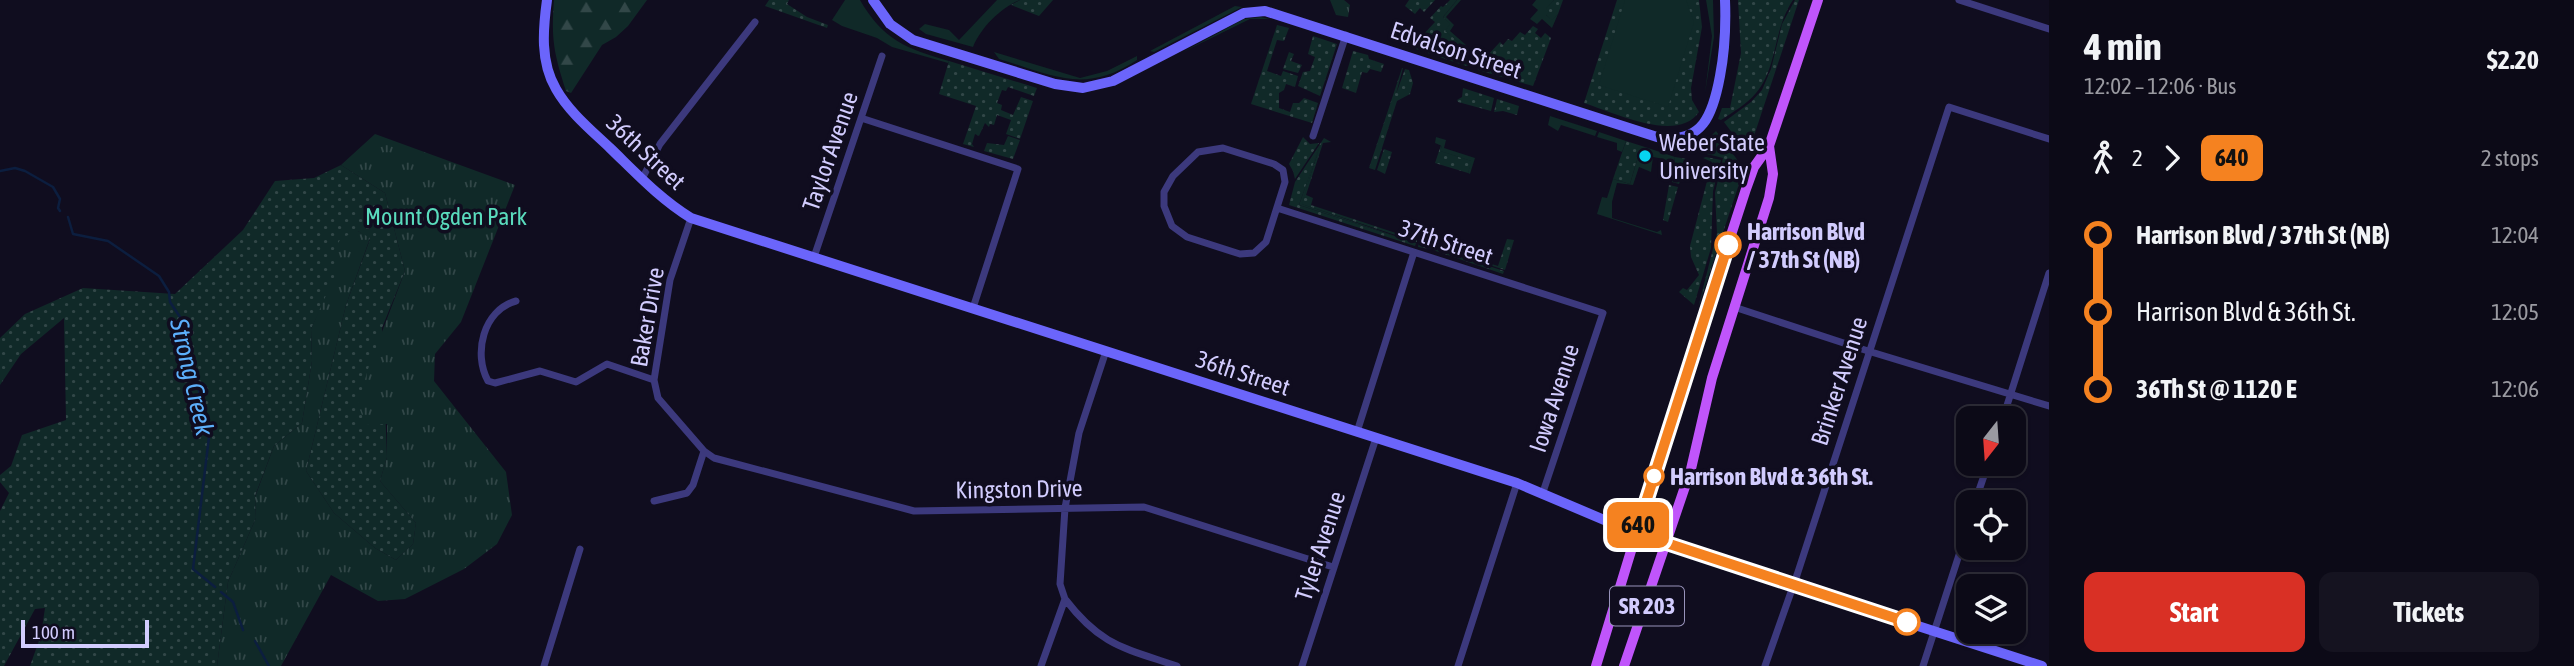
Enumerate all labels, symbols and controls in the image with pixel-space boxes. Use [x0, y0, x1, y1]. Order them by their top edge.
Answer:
street label: Edvalson Street [1387, 16, 1525, 84]
text: 4 min [2084, 25, 2162, 68]
text: $2.20 [2487, 45, 2539, 75]
text: 12:02 – 12:06 · Bus [2084, 73, 2236, 99]
street label: Taylor Avenue [797, 88, 863, 214]
street label: 36th Street [601, 109, 691, 195]
place label: Weber State University [1659, 129, 1765, 184]
icon: walk [2084, 139, 2122, 177]
icon: forward [2153, 139, 2191, 177]
text: 640 [2215, 144, 2249, 171]
text: 2 [2132, 145, 2143, 171]
text: 2 stops [2481, 145, 2539, 171]
marker: Weber State University [1637, 148, 1653, 164]
park label: Mount Ogden Park [365, 203, 527, 230]
street label: 37th Street [1396, 214, 1496, 270]
place label: Harrison Blvd / 37th St (NB) [1747, 218, 1865, 273]
text: Harrison Blvd / 37th St (NB) [2136, 220, 2390, 250]
text: 12:04 [2491, 222, 2539, 248]
marker: Harrison Blvd / 37th St (NB) [1715, 232, 1741, 258]
street label: Baker Drive [625, 265, 669, 369]
text: Harrison Blvd & 36th St. [2136, 297, 2356, 327]
text: 12:05 [2491, 299, 2539, 325]
street label: Brinker Avenue [1806, 313, 1872, 449]
water label: Strong Creek [164, 315, 220, 439]
street label: Iowa Avenue [1524, 341, 1584, 455]
street label: 36th Street [1193, 345, 1293, 401]
text: 36Th St @ 1120 E [2136, 374, 2297, 404]
text: 12:06 [2491, 376, 2539, 402]
north arrow [1956, 406, 2026, 476]
map controls [1956, 406, 2026, 644]
place label: Harrison Blvd & 36th St. [1670, 463, 1873, 490]
marker: Harrison Blvd & 36th St. [1644, 466, 1664, 486]
street label: Kingston Drive [955, 474, 1083, 504]
street label: Tyler Avenue [1290, 488, 1350, 604]
button: locate [1956, 490, 2026, 560]
line badge: 640 [1598, 502, 1678, 548]
text: 640 [1621, 511, 1655, 538]
button: Start [2084, 572, 2305, 652]
button: Tickets [2319, 572, 2539, 652]
button: layers [1956, 574, 2026, 644]
road number: SR 203 [1610, 586, 1684, 626]
unlabelled marker [1894, 609, 1920, 635]
scale bar [21, 617, 149, 649]
text: 100 m [32, 621, 75, 643]

